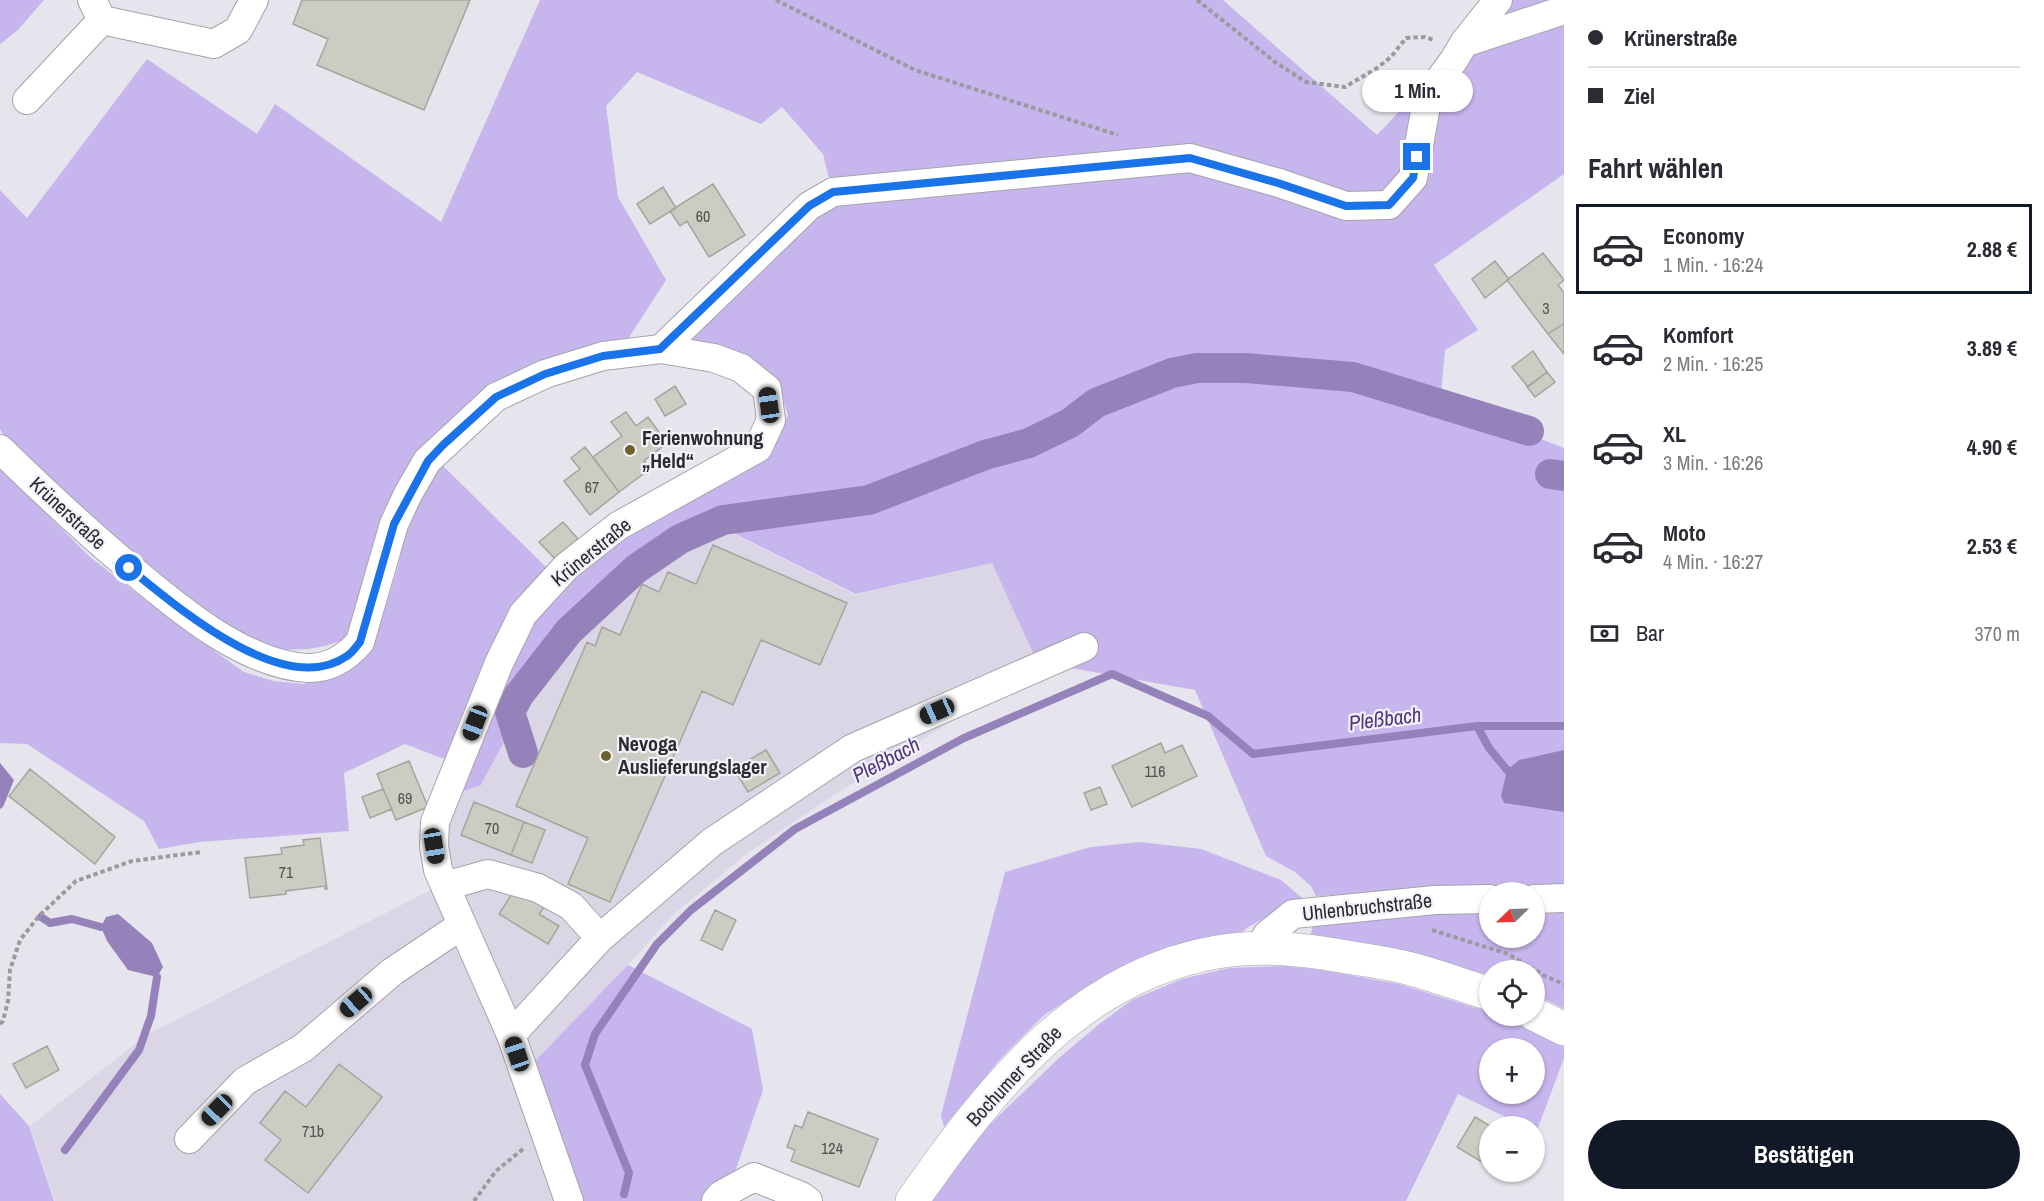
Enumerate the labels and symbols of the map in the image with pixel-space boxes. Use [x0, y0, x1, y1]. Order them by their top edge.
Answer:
callout: 1 Min. [1362, 70, 1472, 112]
route end [1403, 143, 1430, 170]
house number: 60 [696, 205, 710, 227]
house number: 3 [1542, 297, 1550, 319]
car [758, 386, 780, 424]
place label: Ferienwohnung „Held“ [642, 424, 763, 474]
marker: Ferienwohnung „Held“ [623, 443, 637, 457]
street label: Krünerstraße [24, 470, 113, 555]
house number: 67 [585, 476, 599, 498]
street label: Krünerstraße [545, 511, 636, 592]
route start [115, 554, 142, 581]
car [917, 695, 957, 727]
water label: Pleßbach [1347, 700, 1423, 737]
car [460, 703, 490, 743]
place label: Nevoga Auslieferungslager [618, 730, 767, 780]
water label: Pleßbach [847, 730, 925, 789]
marker: Nevoga Auslieferungslager [599, 749, 613, 763]
house number: 116 [1145, 760, 1165, 782]
house number: 69 [398, 787, 412, 809]
house number: 70 [485, 817, 499, 839]
car [422, 827, 446, 865]
house number: 71 [279, 861, 294, 883]
north arrow [1479, 882, 1545, 948]
street label: Uhlenbruchstraße [1301, 886, 1433, 927]
car [337, 983, 375, 1021]
street label: Bochumer Straße [960, 1019, 1067, 1132]
car [503, 1034, 531, 1074]
car [198, 1091, 236, 1129]
house number: 71b [302, 1120, 324, 1142]
house number: 124 [821, 1137, 843, 1159]

